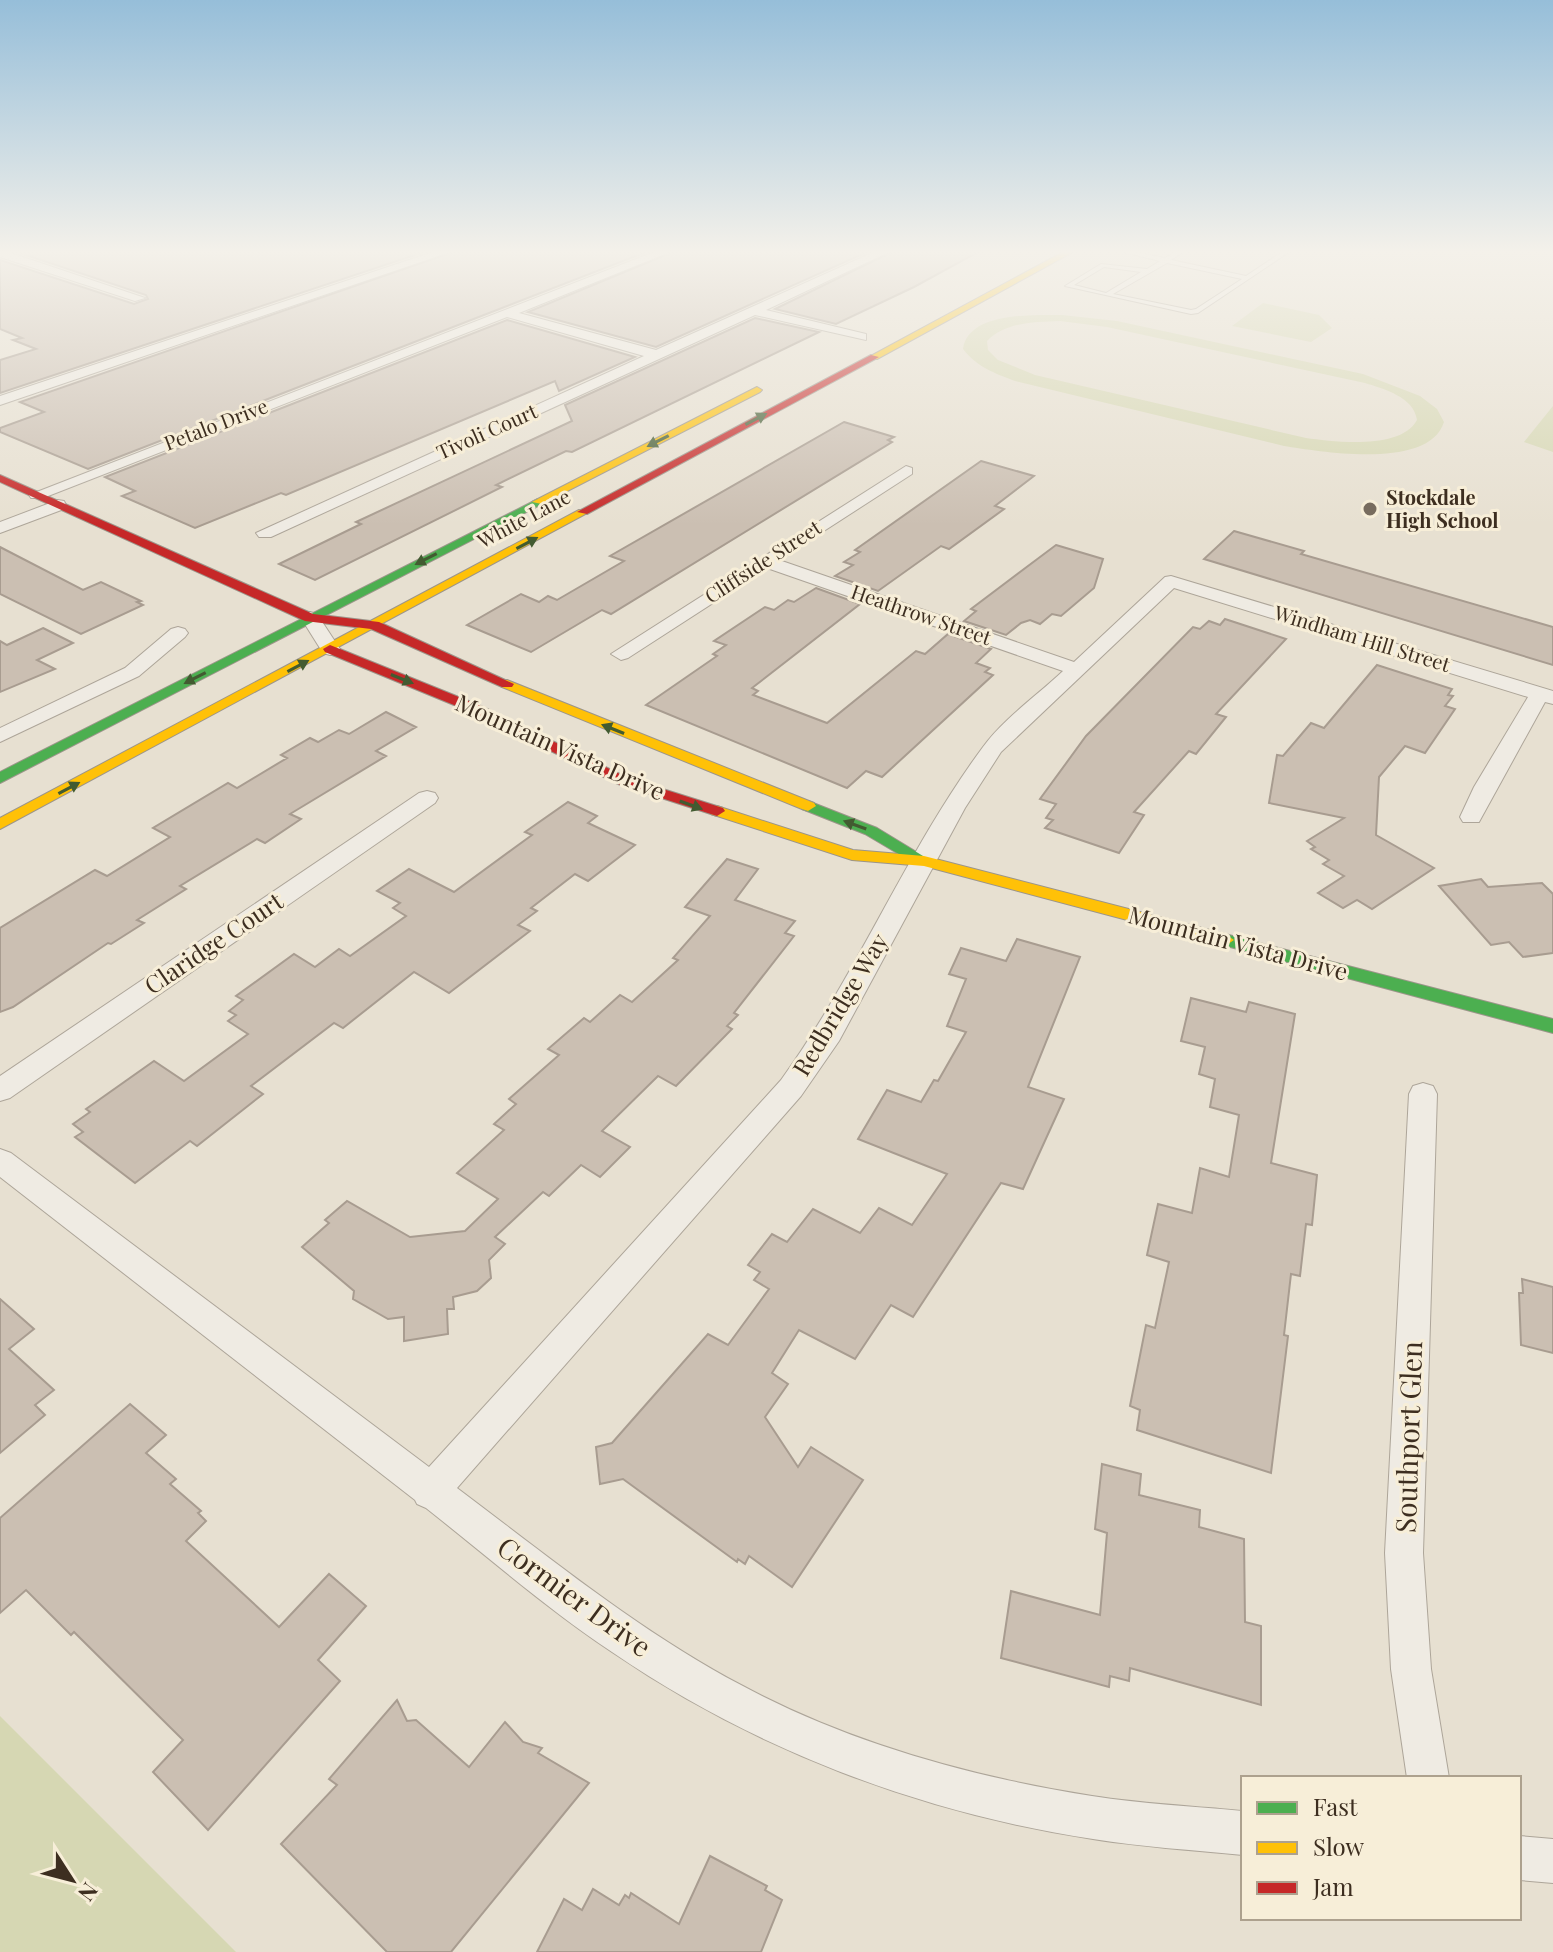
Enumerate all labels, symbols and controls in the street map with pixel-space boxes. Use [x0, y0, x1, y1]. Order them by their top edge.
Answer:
street label: Petalo Drive [160, 391, 271, 456]
street label: Tivoli Court [432, 396, 542, 465]
one-way arrow [745, 413, 768, 426]
one-way arrow [646, 434, 669, 447]
street label: White Lane [471, 482, 574, 554]
place label: Stockdale High School [1386, 483, 1499, 533]
marker: Stockdale High School [1361, 500, 1379, 518]
street label: Cliffside Street [699, 513, 826, 608]
one-way arrow [516, 536, 539, 549]
one-way arrow [415, 552, 438, 566]
street label: Heathrow Street [848, 577, 996, 651]
street label: Windham Hill Street [1270, 598, 1455, 677]
one-way arrow [287, 659, 310, 672]
one-way arrow [184, 670, 206, 684]
one-way arrow [390, 673, 414, 686]
street label: Mountain Vista Drive [451, 686, 671, 807]
one-way arrow [601, 723, 625, 736]
one-way arrow [57, 781, 80, 794]
one-way arrow [679, 799, 703, 812]
one-way arrow [843, 818, 867, 831]
street label: Claridge Court [137, 884, 289, 1000]
street label: Mountain Vista Drive [1125, 897, 1352, 987]
street label: Redbridge Way [784, 927, 894, 1081]
street label: Southport Glen [1386, 1340, 1429, 1533]
street label: Cormier Drive [491, 1527, 659, 1664]
legend [1241, 1776, 1521, 1920]
text: Fast [1313, 1790, 1358, 1822]
text: Slow [1313, 1830, 1365, 1862]
north arrow [32, 1840, 112, 1920]
text: Jam [1312, 1870, 1354, 1902]
text: N [72, 1877, 106, 1908]

